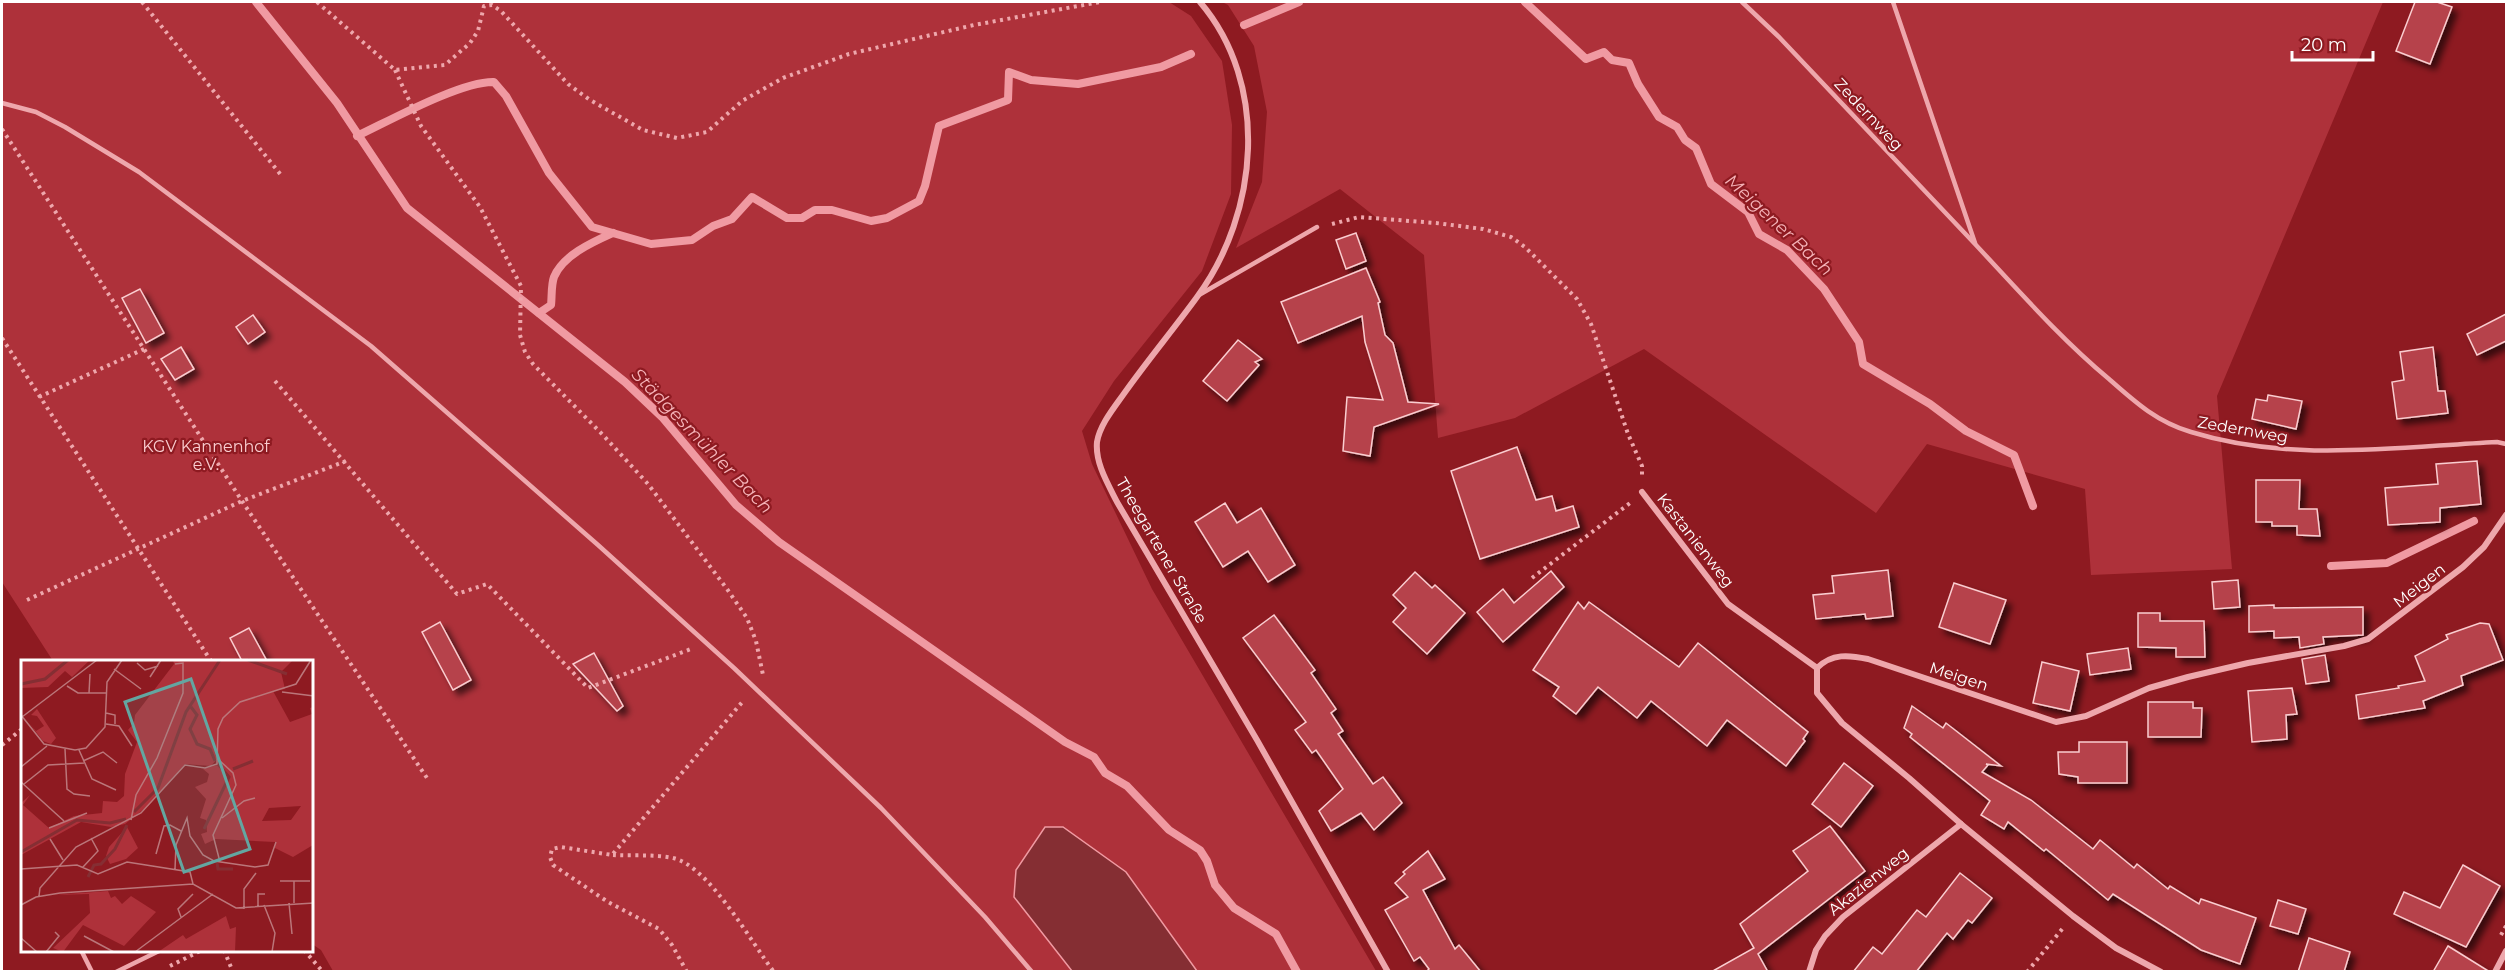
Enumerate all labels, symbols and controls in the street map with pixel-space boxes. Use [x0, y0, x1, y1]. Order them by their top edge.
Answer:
scale bar [2292, 24, 2373, 62]
text: 20 m [2301, 34, 2347, 56]
street label: Zedernweg [1830, 74, 1907, 154]
water label: Meigener Bach [1721, 170, 1837, 280]
water label: Städgesmühler Bach [627, 364, 777, 518]
street label: Zedernweg [2196, 412, 2290, 447]
park label: KGV Kannenhof e.V. [142, 437, 270, 474]
street label: Theegartener Straße [1112, 474, 1211, 627]
street label: Kastanienweg [1653, 490, 1738, 591]
street label: Meigen [2390, 559, 2449, 612]
street label: Meigen [1927, 658, 1991, 695]
inset map [21, 660, 314, 952]
street label: Akazienweg [1824, 843, 1912, 919]

